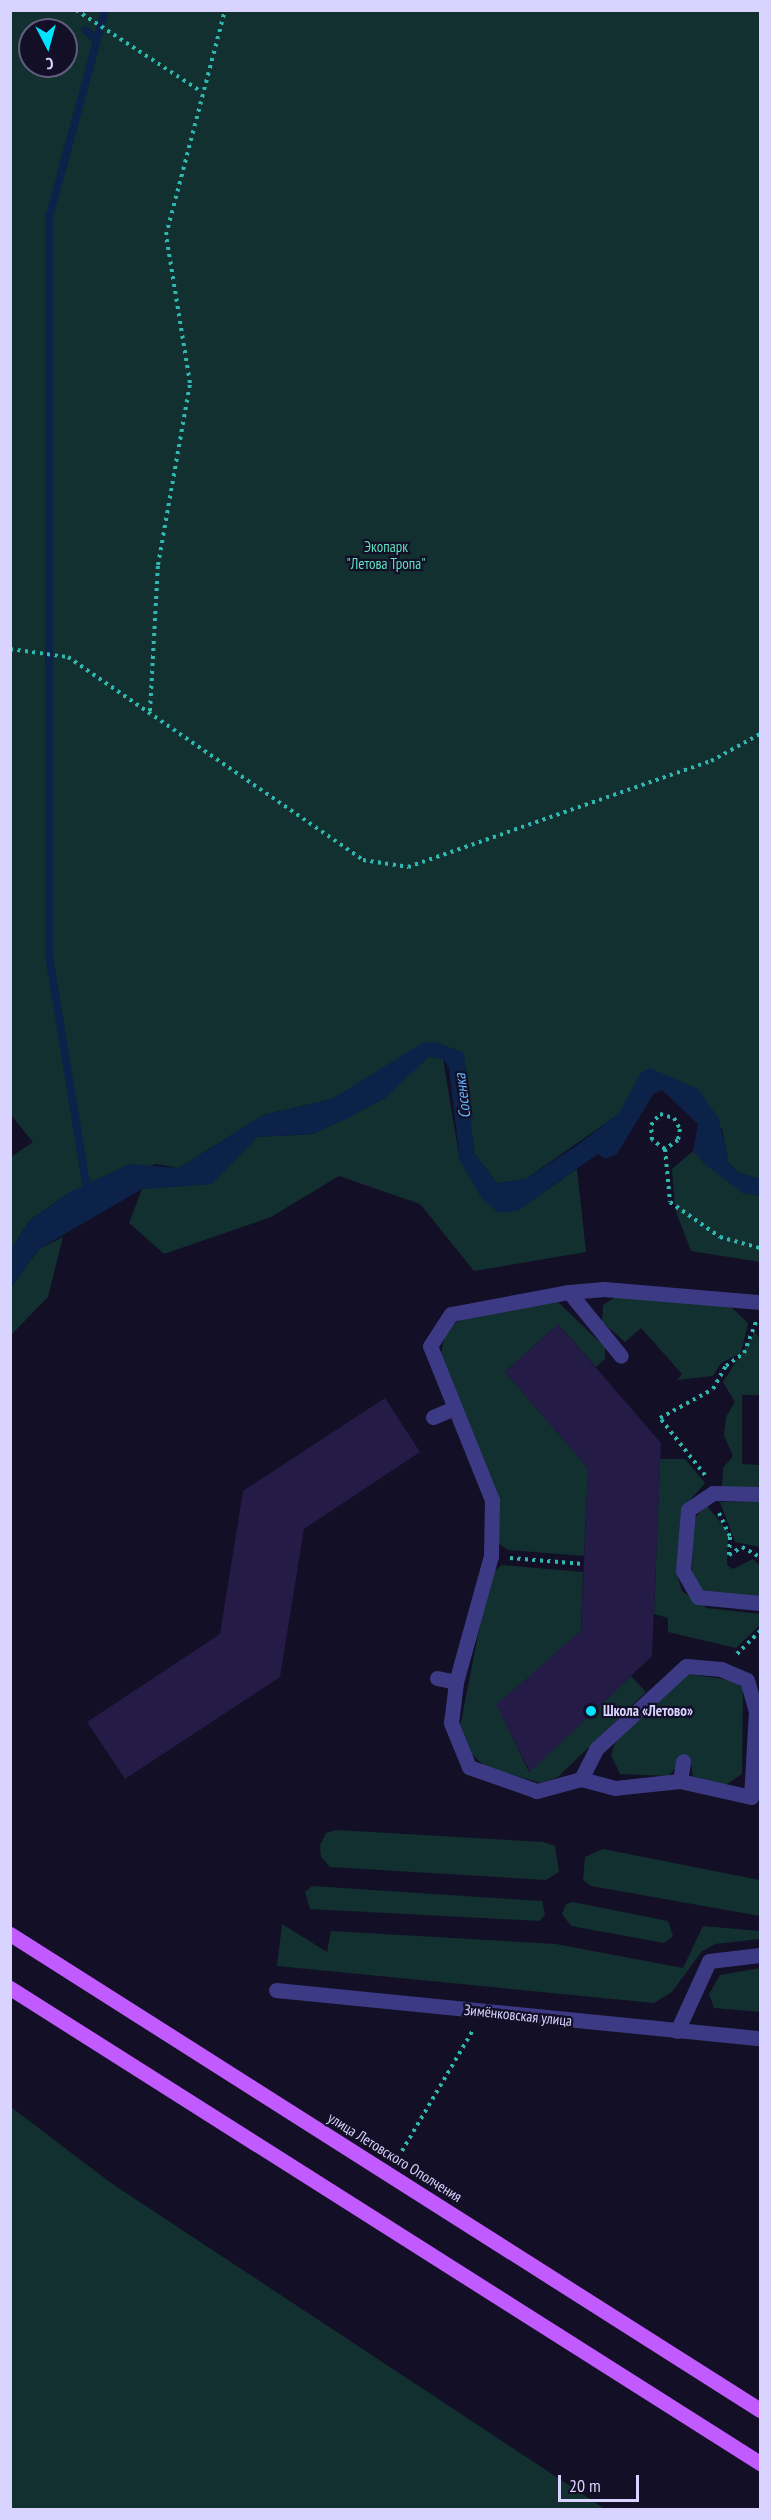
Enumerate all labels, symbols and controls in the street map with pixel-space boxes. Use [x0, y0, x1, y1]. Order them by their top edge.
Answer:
north arrow [18, 18, 78, 78]
text: С [45, 54, 54, 74]
park label: Экопарк "Летова Тропа" [346, 537, 426, 572]
water label: Сосенка [450, 1072, 474, 1120]
place label: Школа «Летово» [603, 1702, 693, 1720]
marker: Школа «Летово» [584, 1704, 598, 1718]
street label: Зимёнковская улица [463, 2000, 573, 2030]
street label: улица Летовского Ополчения [325, 2108, 465, 2206]
scale bar [561, 2463, 642, 2501]
text: 20 m [569, 2474, 601, 2497]

